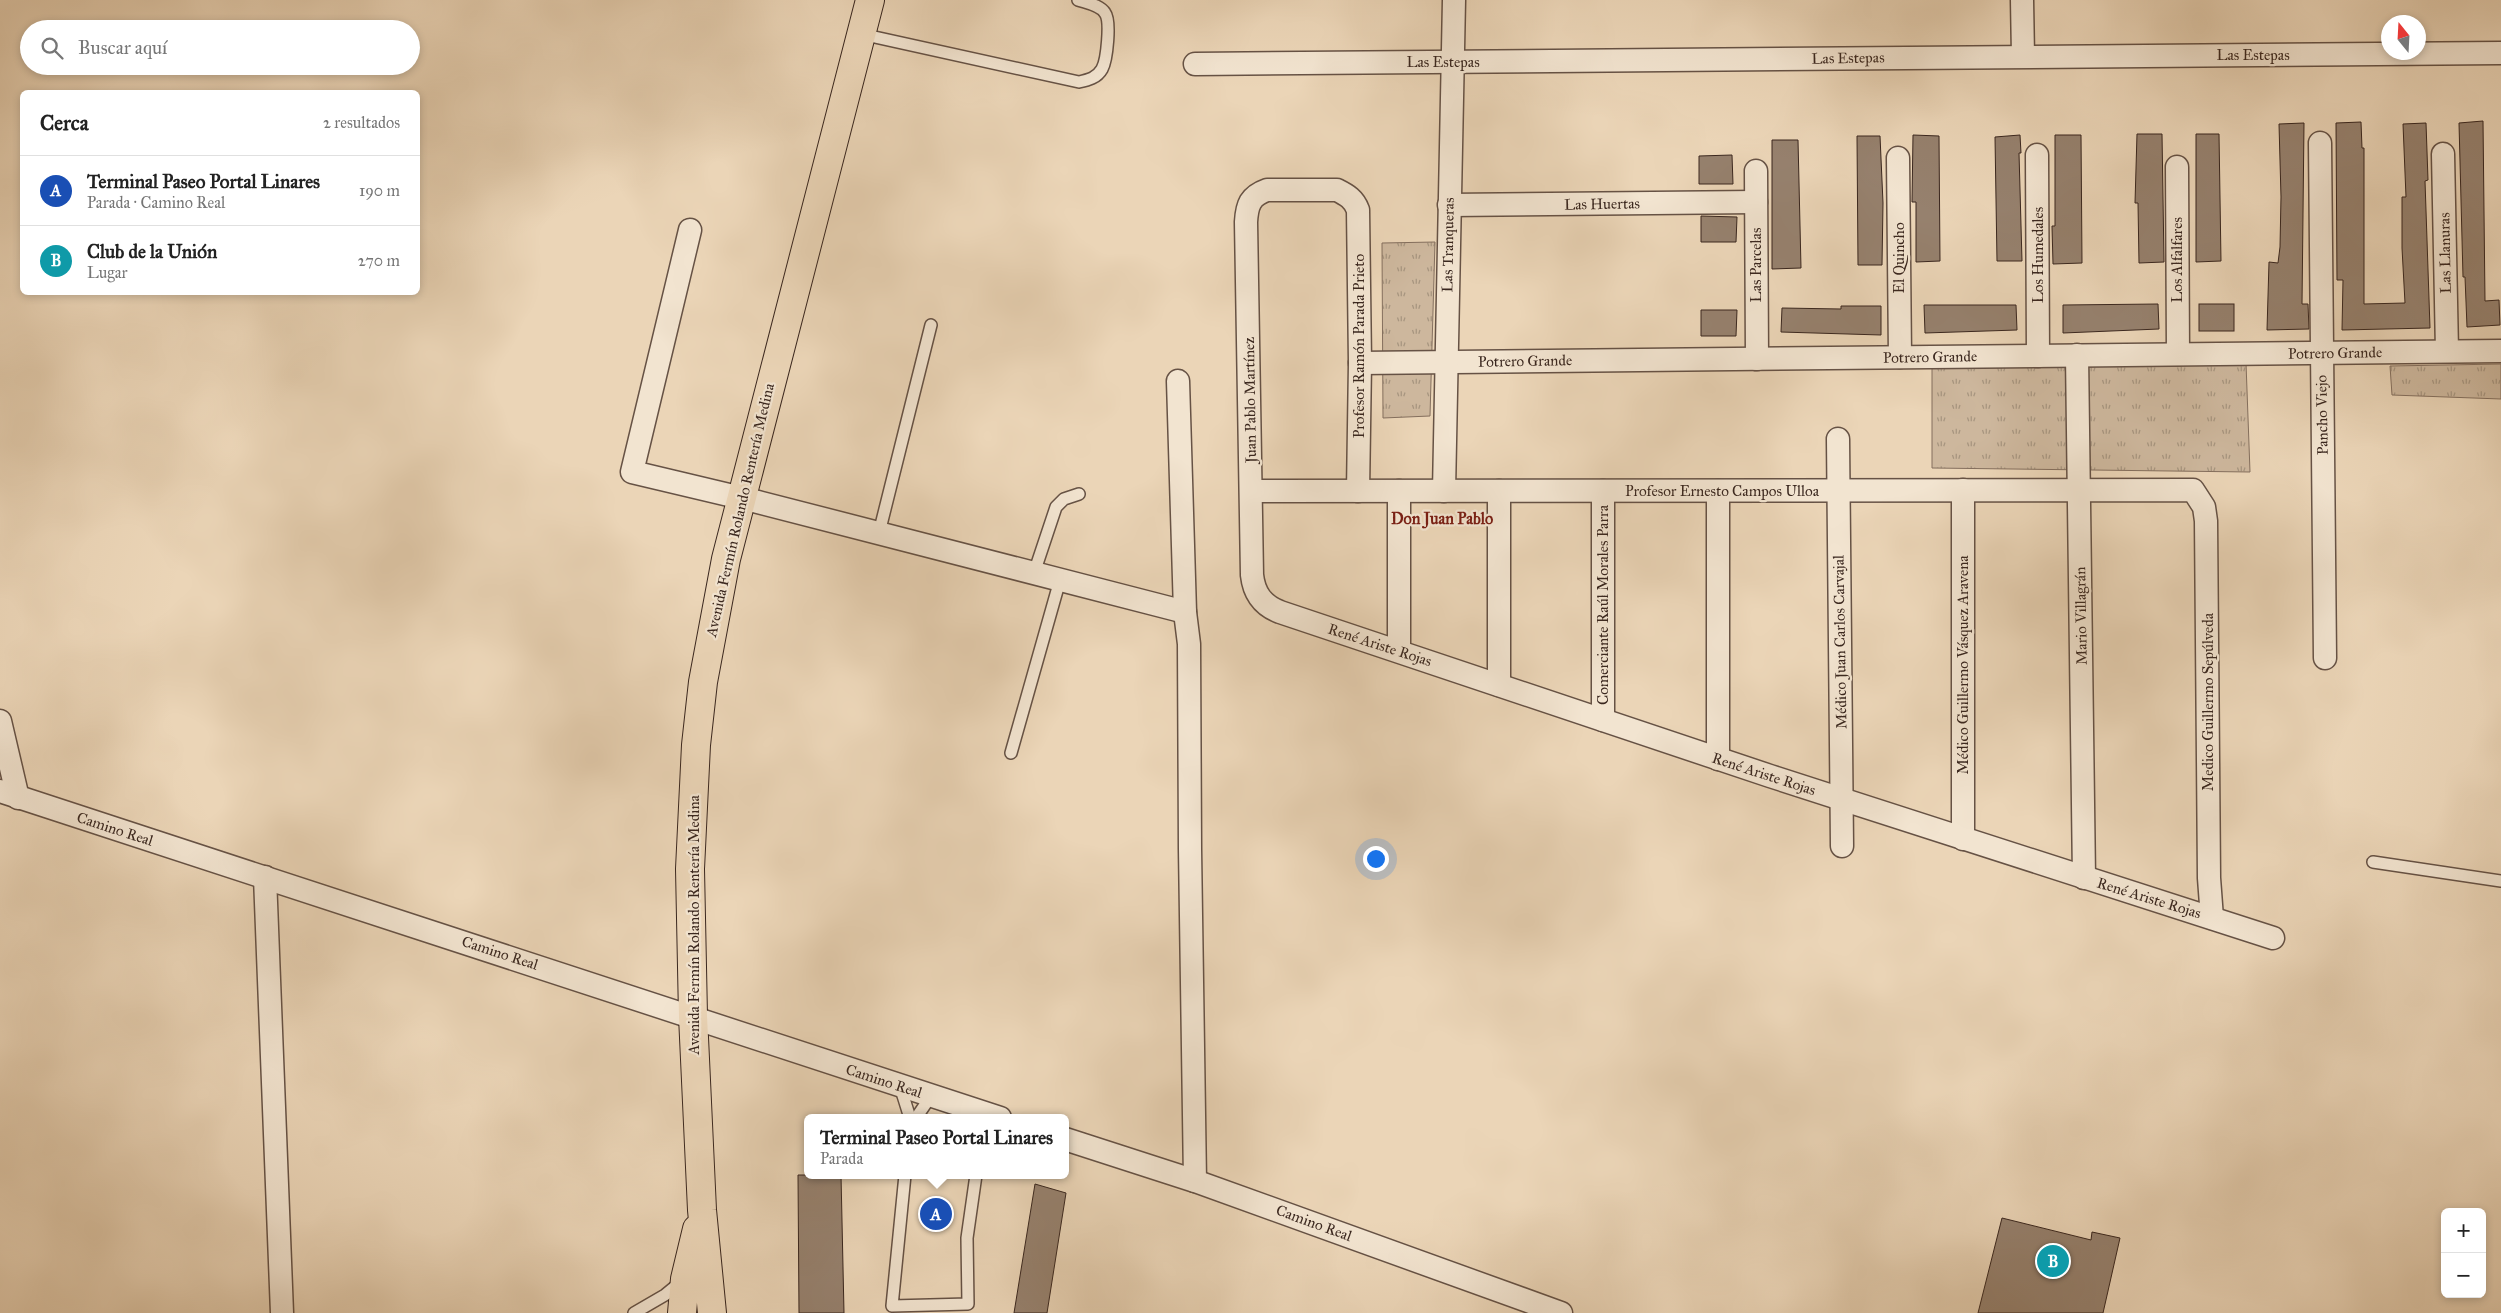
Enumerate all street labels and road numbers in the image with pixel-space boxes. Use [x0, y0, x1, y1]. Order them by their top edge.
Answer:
street label: Las Estepas [2216, 46, 2290, 64]
street label: Las Estepas [1811, 48, 1885, 68]
street label: Las Estepas [1406, 53, 1480, 71]
street label: Las Huertas [1564, 194, 1640, 214]
street label: Las Tranqueras [1438, 197, 1459, 293]
street label: Los Humedales [2029, 207, 2047, 303]
street label: Las Llanuras [2435, 212, 2455, 294]
street label: Los Alfalfares [2168, 217, 2186, 303]
street label: El Quincho [1890, 222, 1908, 294]
street label: Las Parcelas [1747, 228, 1765, 302]
street label: Profesor Ramón Parada Prieto [1350, 253, 1368, 438]
street label: Juan Pablo Martínez [1240, 337, 1261, 465]
street label: Potrero Grande [2288, 343, 2382, 363]
street label: Potrero Grande [1883, 347, 1977, 367]
street label: Potrero Grande [1478, 351, 1572, 371]
street label: Pancho Viejo [2312, 374, 2332, 455]
street label: Avenida Fermín Rolando Rentería Medina [702, 381, 778, 640]
street label: Profesor Ernesto Campos Ulloa [1625, 482, 1820, 500]
street label: Comerciante Raúl Morales Parra [1594, 504, 1612, 705]
street label: Médico Juan Carlos Carvajal [1829, 554, 1852, 729]
street label: Médico Guillermo Vásquez Aravena [1954, 555, 1973, 775]
street label: Mario Villagrán [2071, 567, 2091, 665]
street label: Medico Guillermo Sepúlveda [2199, 612, 2217, 791]
street label: René Ariste Rojas [1326, 620, 1434, 670]
street label: René Ariste Rojas [1710, 749, 1818, 799]
street label: Avenida Fermín Rolando Rentería Medina [685, 794, 703, 1056]
street label: Camino Real [74, 808, 156, 850]
street label: René Ariste Rojas [2095, 874, 2203, 922]
street label: Camino Real [459, 932, 541, 974]
street label: Camino Real [843, 1060, 925, 1102]
street label: Camino Real [1274, 1201, 1355, 1245]

